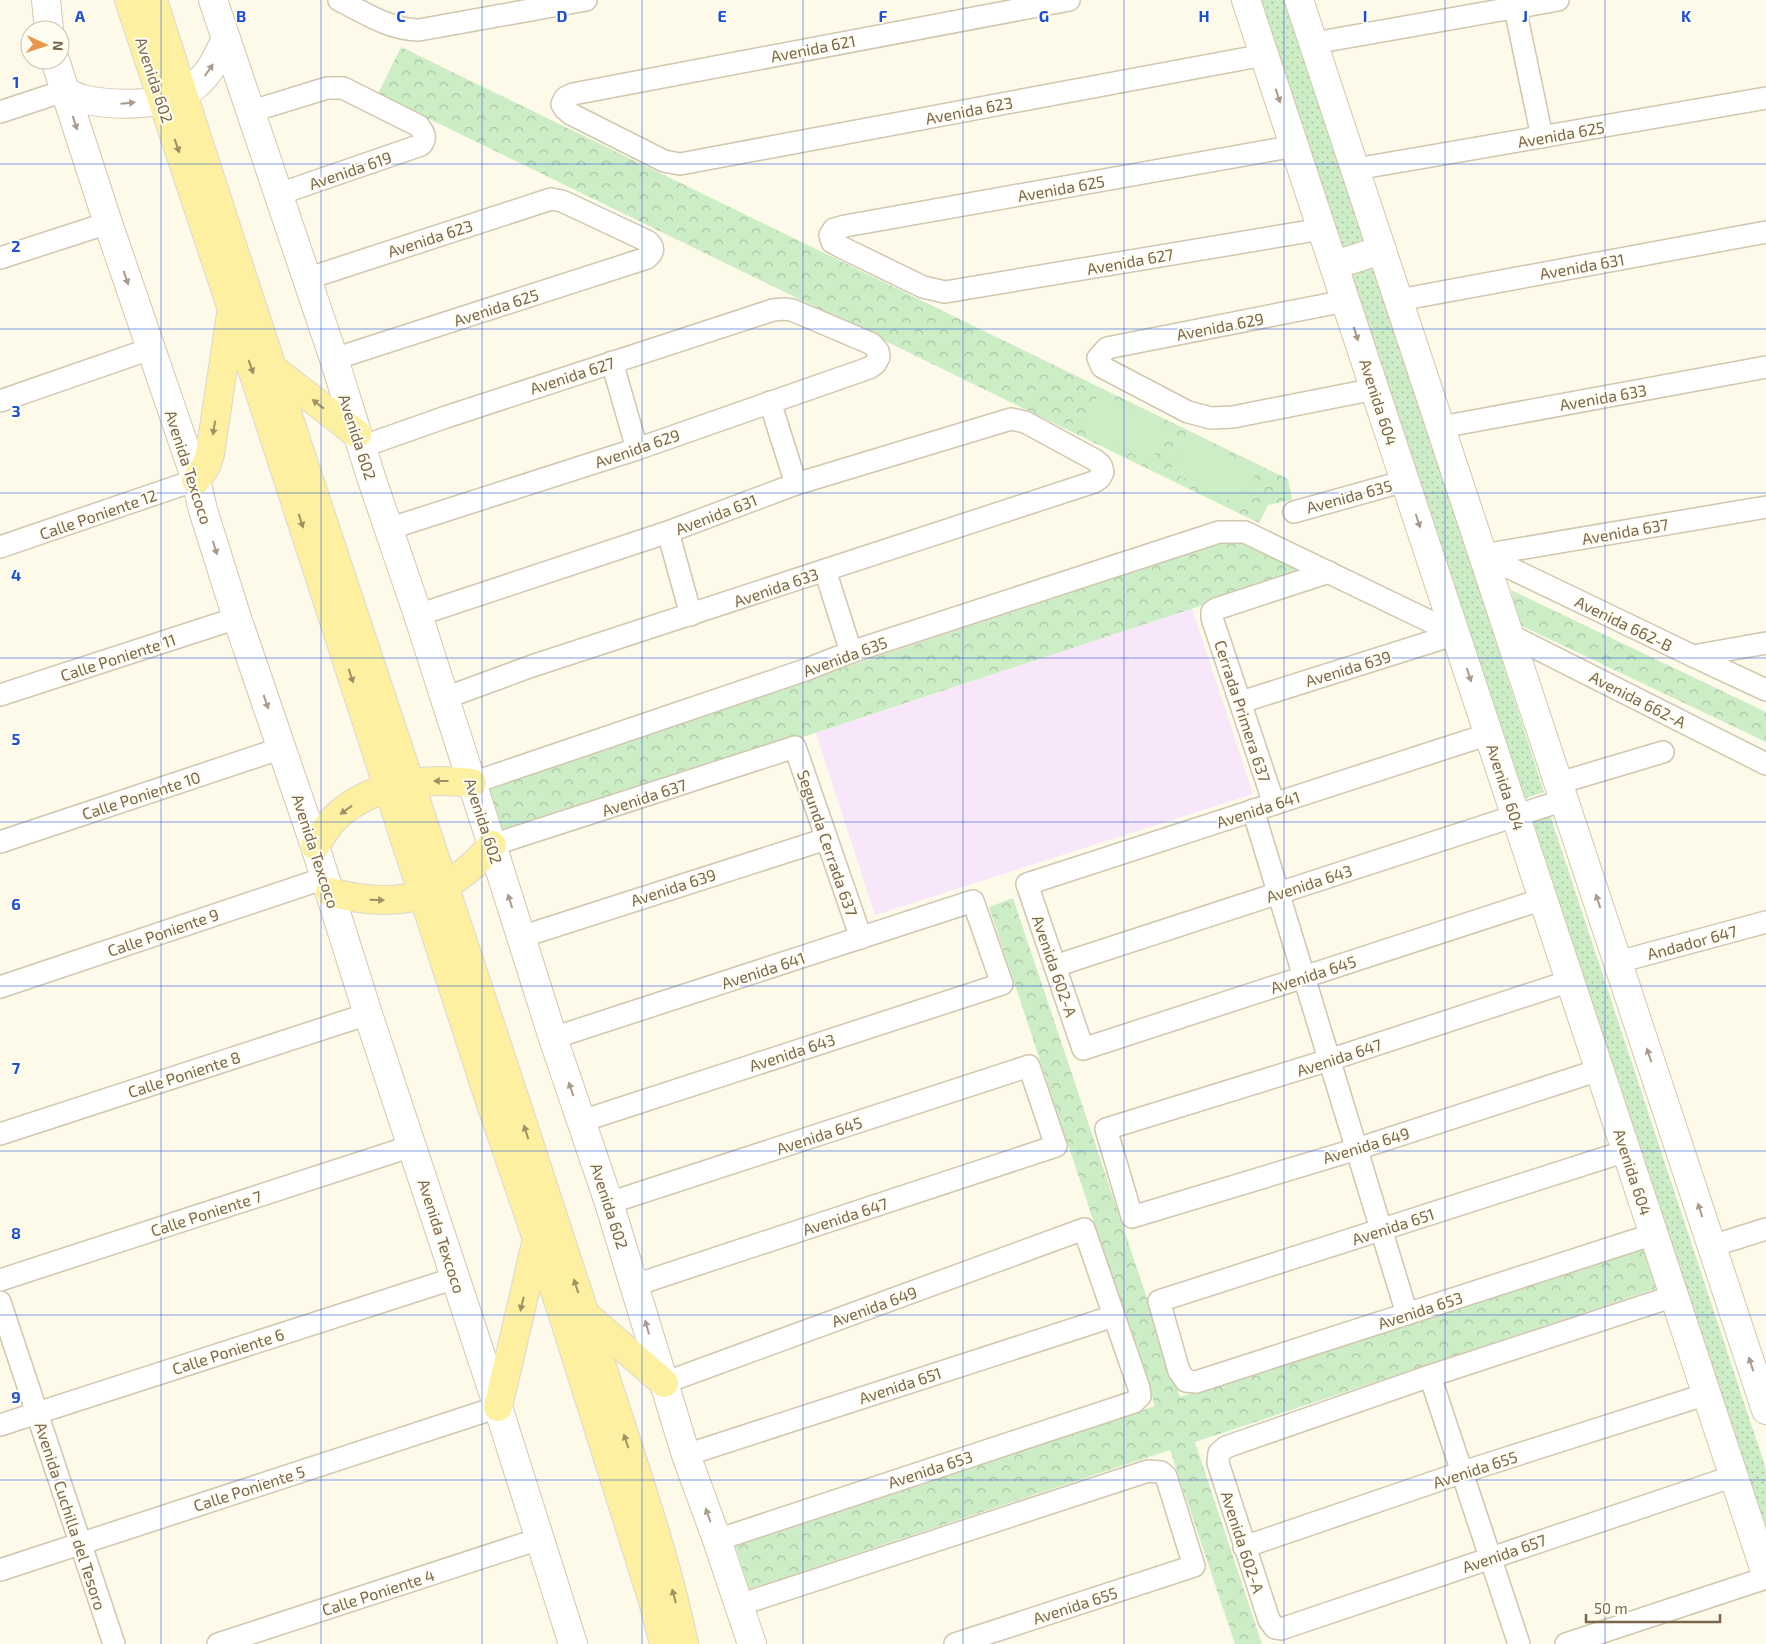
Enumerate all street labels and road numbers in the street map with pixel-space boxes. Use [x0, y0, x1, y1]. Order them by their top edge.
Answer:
street label: Avenida 621 [769, 30, 857, 66]
street label: Avenida 602 [132, 35, 178, 125]
street label: Avenida 623 [924, 92, 1014, 128]
street label: Avenida 625 [1516, 117, 1606, 151]
street label: Avenida 619 [306, 147, 394, 193]
street label: Avenida 625 [1016, 171, 1106, 205]
street label: Avenida 623 [385, 215, 475, 261]
street label: Avenida 627 [1085, 244, 1175, 278]
street label: Avenida 631 [1538, 249, 1626, 283]
street label: Avenida 625 [451, 284, 541, 330]
street label: Avenida 629 [1175, 308, 1265, 344]
street label: Avenida 627 [527, 352, 617, 398]
street label: Avenida 604 [1356, 356, 1402, 448]
street label: Avenida 633 [1558, 380, 1648, 414]
street label: Avenida 602 [335, 392, 381, 482]
street label: Avenida Texcoco [162, 407, 216, 527]
street label: Avenida 629 [592, 425, 682, 471]
street label: Avenida 635 [1304, 475, 1394, 517]
street label: Calle Poniente 12 [37, 485, 159, 543]
street label: Avenida 631 [673, 490, 759, 538]
street label: Avenida 637 [1580, 514, 1670, 548]
street label: Avenida 633 [731, 564, 821, 610]
street label: Avenida 662-B [1572, 591, 1676, 655]
street label: Calle Poniente 11 [58, 629, 178, 685]
street label: Avenida 635 [800, 632, 890, 680]
street label: Cerrada Primera 637 [1211, 638, 1275, 784]
street label: Avenida 639 [1303, 646, 1393, 690]
street label: Avenida 662-A [1587, 667, 1689, 732]
street label: Avenida 604 [1483, 741, 1529, 833]
street label: Calle Poniente 10 [79, 767, 203, 823]
street label: Segunda Cerrada 637 [794, 767, 862, 919]
street label: Avenida 637 [599, 774, 689, 820]
street label: Avenida 602 [461, 776, 507, 866]
street label: Avenida 641 [1214, 787, 1302, 831]
street label: Avenida Texcoco [289, 791, 343, 911]
street label: Avenida 643 [1264, 860, 1354, 906]
street label: Avenida 639 [628, 864, 718, 910]
street label: Calle Poniente 9 [105, 904, 221, 960]
street label: Avenida 602-A [1029, 913, 1081, 1019]
street label: Andador 647 [1645, 921, 1739, 963]
street label: Avenida 641 [719, 948, 807, 992]
street label: Avenida 645 [1268, 951, 1358, 997]
street label: Avenida 643 [747, 1029, 837, 1075]
street label: Avenida 647 [1294, 1034, 1384, 1080]
street label: Calle Poniente 8 [125, 1047, 243, 1101]
street label: Avenida 645 [774, 1112, 864, 1158]
street label: Avenida 649 [1320, 1123, 1412, 1167]
street label: Avenida 604 [1610, 1126, 1656, 1218]
street label: Avenida 602 [587, 1161, 633, 1251]
street label: Avenida Texcoco [415, 1176, 469, 1296]
street label: Calle Poniente 7 [148, 1186, 264, 1240]
street label: Avenida 647 [800, 1193, 890, 1239]
street label: Avenida 651 [1349, 1204, 1437, 1248]
street label: Avenida 649 [829, 1282, 919, 1330]
street label: Avenida 653 [1375, 1287, 1465, 1333]
street label: Calle Poniente 6 [170, 1324, 286, 1378]
street label: Avenida 651 [856, 1363, 944, 1407]
street label: Avenida Cuchilla del Tesoro [32, 1420, 110, 1612]
street label: Avenida 653 [885, 1446, 975, 1492]
street label: Avenida 655 [1430, 1446, 1520, 1492]
street label: Calle Poniente 5 [191, 1461, 307, 1515]
street label: Avenida 602-A [1218, 1489, 1268, 1596]
street label: Avenida 657 [1460, 1530, 1548, 1576]
street label: Calle Poniente 4 [319, 1565, 437, 1619]
street label: Avenida 655 [1030, 1582, 1120, 1628]

